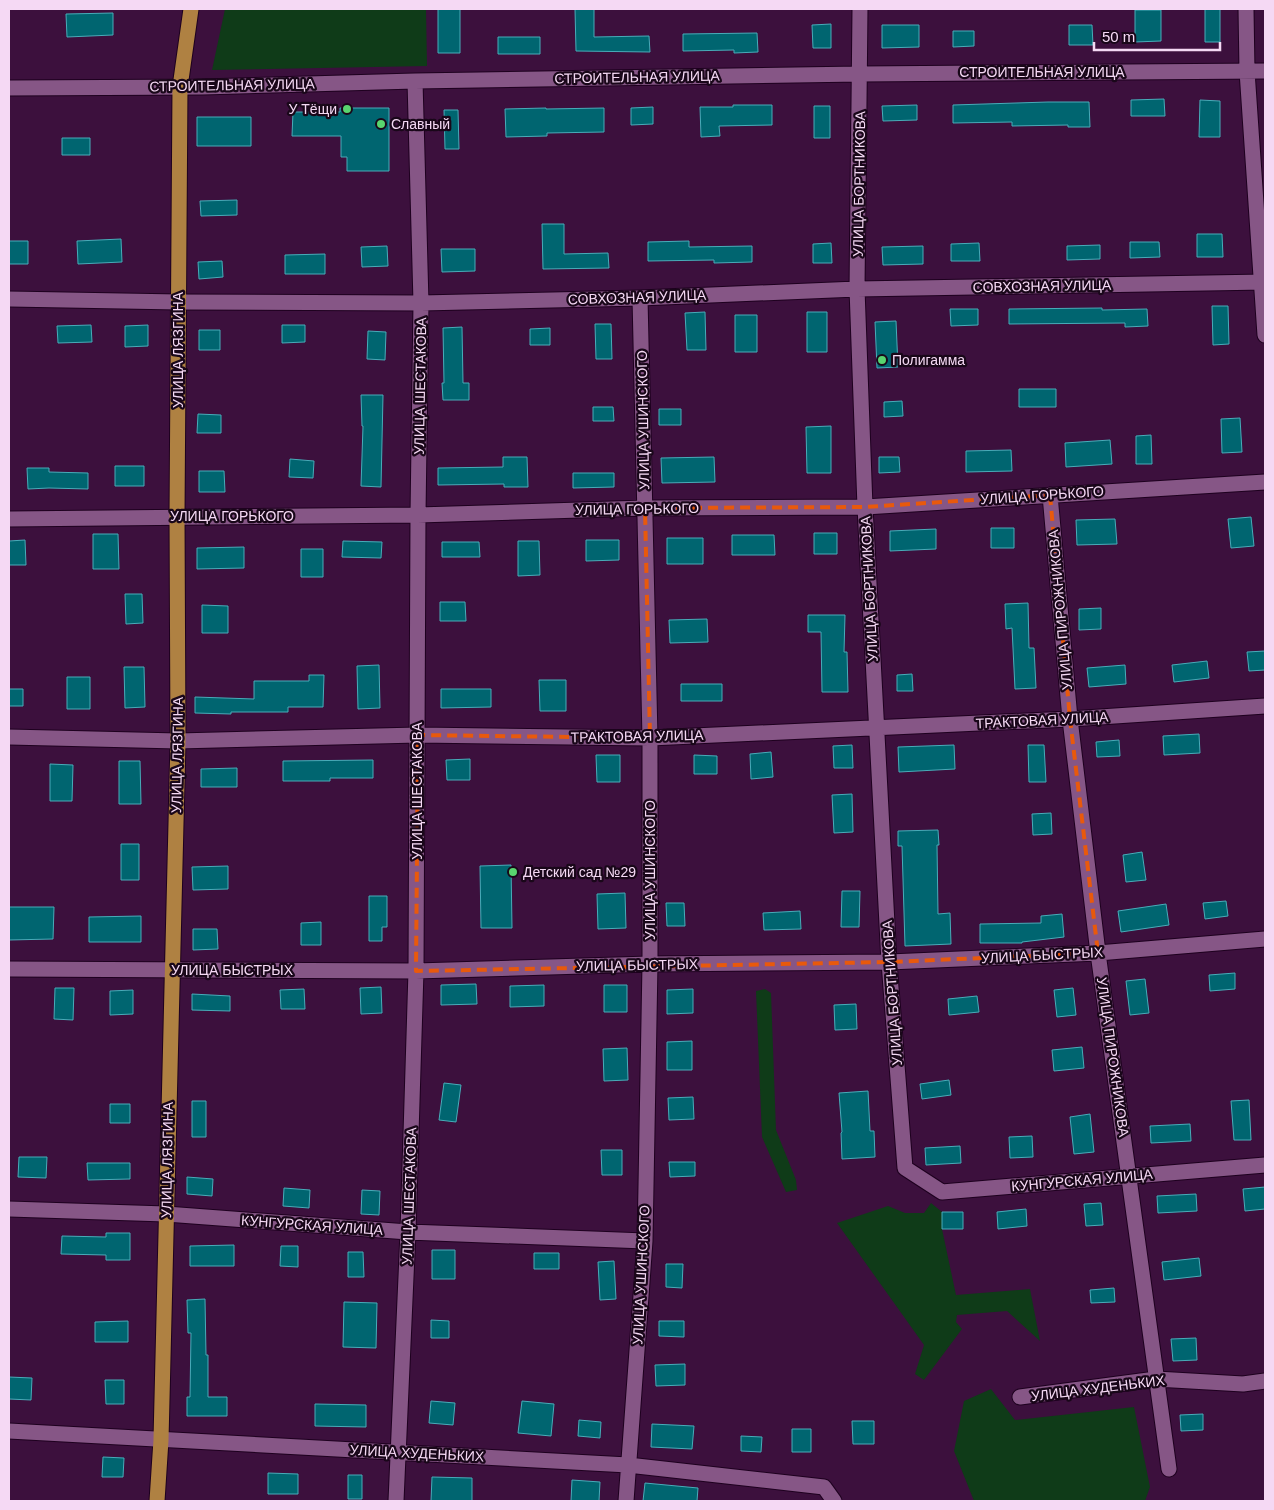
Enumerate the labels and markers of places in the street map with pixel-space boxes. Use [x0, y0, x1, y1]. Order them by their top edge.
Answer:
place label: У Тёщи [289, 101, 337, 117]
marker: У Тёщи [341, 103, 353, 115]
place label: Славный [391, 116, 450, 132]
marker: Славный [375, 118, 387, 130]
place label: Полигамма [892, 352, 965, 368]
marker: Полигамма [876, 354, 888, 366]
place label: Детский сад №29 [523, 864, 636, 880]
marker: Детский сад №29 [507, 866, 519, 878]

